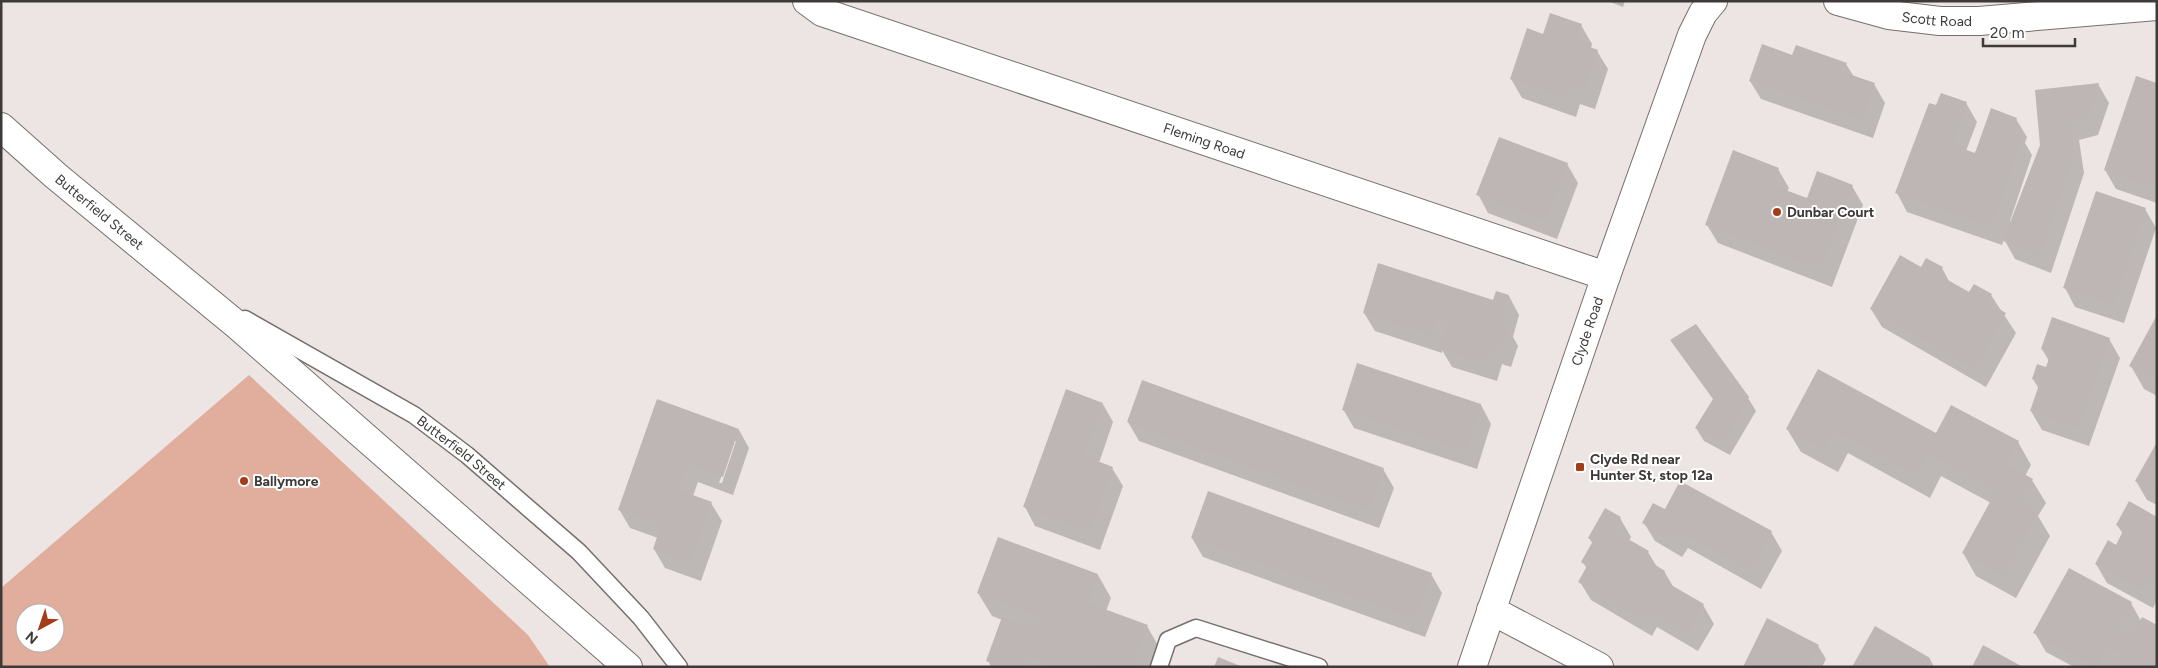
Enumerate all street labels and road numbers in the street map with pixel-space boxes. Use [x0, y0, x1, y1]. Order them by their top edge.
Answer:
street label: Scott Road [1901, 8, 1972, 29]
street label: Fleming Road [1161, 119, 1247, 162]
street label: Butterfield Street [52, 170, 147, 253]
street label: Clyde Road [1567, 294, 1607, 368]
street label: Butterfield Street [414, 412, 510, 493]

